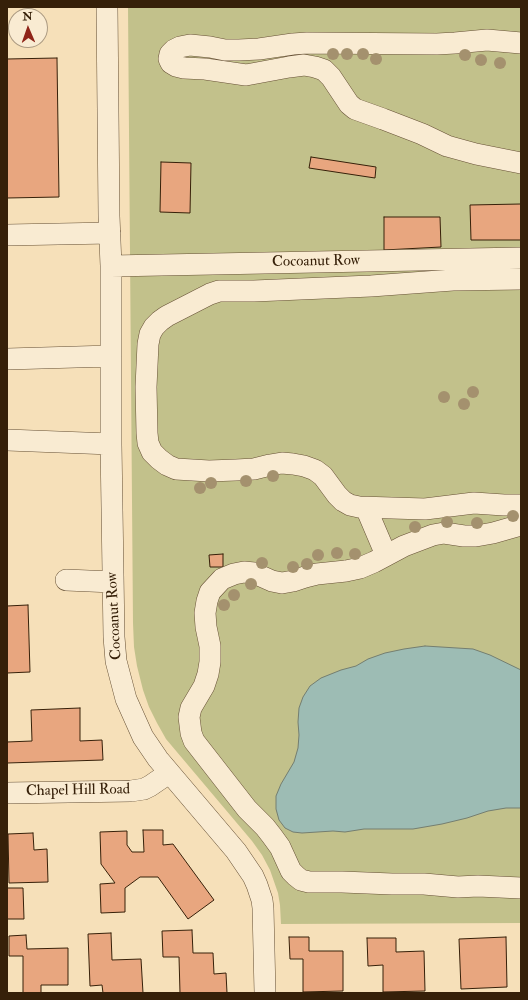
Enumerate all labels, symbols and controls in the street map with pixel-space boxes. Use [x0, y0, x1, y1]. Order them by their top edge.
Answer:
north arrow [8, 8, 48, 48]
text: N [22, 10, 33, 23]
street label: Cocoanut Row [272, 252, 360, 272]
street label: Cocoanut Row [104, 572, 126, 660]
street label: Chapel Hill Road [26, 781, 130, 801]

